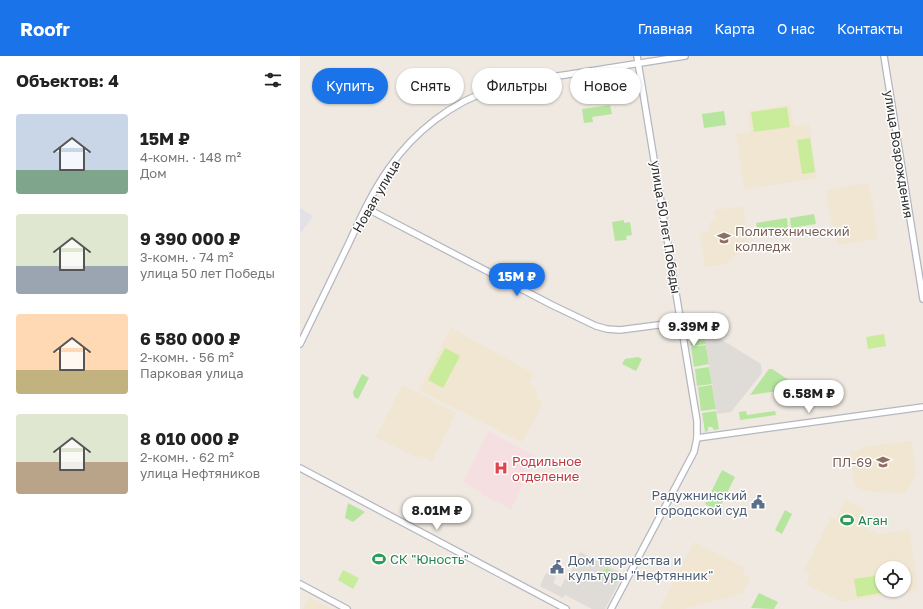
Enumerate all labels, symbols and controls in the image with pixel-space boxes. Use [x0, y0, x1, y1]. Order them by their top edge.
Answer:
text: Roofr [20, 17, 70, 40]
text: Главная [638, 20, 692, 37]
text: Карта [714, 20, 755, 37]
text: О нас [777, 20, 815, 37]
text: Контакты [837, 20, 903, 37]
chip: Купить [312, 68, 388, 104]
chip: Снять [396, 68, 464, 104]
chip: Фильтры [472, 68, 562, 104]
chip: Новое [570, 68, 641, 104]
icon: filters [262, 69, 284, 91]
text: Объектов: 4 [16, 70, 119, 91]
street label: улица Возрождения [881, 89, 917, 219]
text: 15M ₽ [140, 128, 190, 149]
icon: home [48, 130, 96, 178]
text: 4-комн. · 148 m² [140, 149, 241, 165]
street label: Новая улица [349, 157, 403, 235]
street label: улица 50 лет Победы [648, 159, 684, 295]
text: Дом [140, 165, 167, 181]
place label: Политехнический колледж [735, 223, 850, 254]
text: 9 390 000 ₽ [140, 228, 240, 249]
icon: home [48, 230, 96, 278]
school or university icon: Политехнический колледж [716, 230, 732, 246]
text: 3-комн. · 74 m² [140, 249, 233, 265]
pin: 15M ₽ [489, 263, 545, 297]
text: улица 50 лет Победы [140, 265, 275, 281]
text: 15M ₽ [498, 268, 536, 284]
pin: 9.39M ₽ [657, 313, 731, 347]
text: 9.39M ₽ [668, 318, 720, 334]
text: 6 580 000 ₽ [140, 328, 240, 349]
icon: home [48, 330, 96, 378]
text: 2-комн. · 56 m² [140, 349, 234, 365]
text: Парковая улица [140, 365, 244, 381]
pin: 6.58M ₽ [772, 380, 846, 414]
text: 6.58M ₽ [783, 385, 835, 401]
text: 8 010 000 ₽ [140, 428, 239, 449]
icon: home [48, 430, 96, 478]
text: 2-комн. · 62 m² [140, 449, 234, 465]
place label: Родильное отделение [512, 453, 582, 484]
place label: ПЛ-69 [832, 454, 872, 470]
school or university icon: ПЛ-69 [875, 454, 891, 470]
hospital icon: Родильное отделение [493, 460, 509, 476]
text: улица Нефтяников [140, 465, 260, 481]
place label: Радужнинский городской суд [651, 487, 747, 518]
public building icon: Радужнинский городской суд [750, 494, 766, 510]
pin: 8.01M ₽ [400, 497, 474, 531]
text: 8.01M ₽ [411, 502, 463, 518]
sports icon: Аган [839, 512, 855, 528]
place label: Аган [858, 512, 888, 528]
sports icon: СК "Юность" [371, 551, 387, 567]
place label: СК "Юность" [390, 551, 469, 567]
place label: Дом творчества и культуры "Нефтянник" [568, 552, 713, 583]
public building icon: Дом творчества и культуры "Нефтянник" [549, 559, 565, 575]
map controls [875, 561, 911, 597]
button: locate [875, 561, 911, 597]

